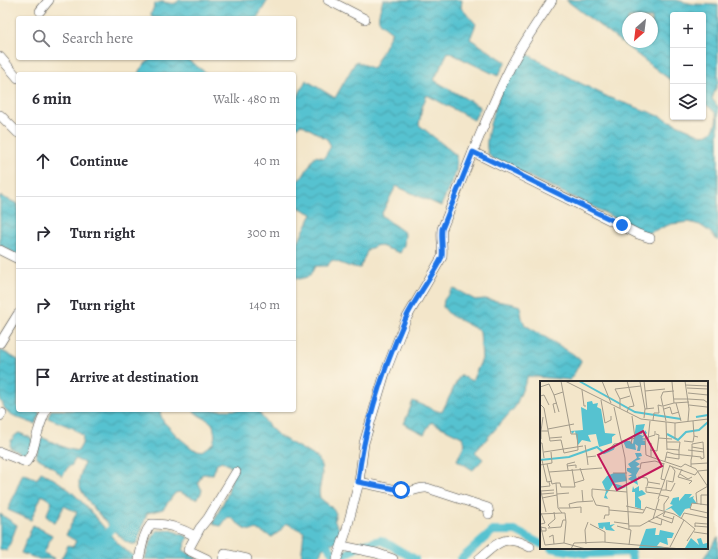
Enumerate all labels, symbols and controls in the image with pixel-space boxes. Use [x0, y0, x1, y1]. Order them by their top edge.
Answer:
north arrow [622, 12, 658, 48]
map controls [670, 12, 706, 120]
button: + [670, 12, 706, 48]
search box [16, 16, 296, 60]
icon: search [30, 27, 52, 49]
text: Search here [62, 28, 133, 48]
button: − [670, 48, 706, 84]
button: layers [670, 84, 706, 120]
text: 6 min [32, 87, 72, 110]
text: Walk · 480 m [213, 90, 280, 107]
icon: ahead [32, 150, 54, 172]
text: Continue [70, 151, 128, 171]
text: 40 m [254, 152, 280, 169]
route end [613, 216, 631, 234]
icon: right [32, 222, 54, 244]
text: Turn right [70, 223, 135, 243]
text: 300 m [247, 224, 280, 241]
icon: right [32, 294, 54, 316]
text: Turn right [70, 295, 135, 315]
text: 140 m [249, 296, 280, 313]
icon: arrive [32, 366, 54, 388]
text: Arrive at destination [70, 367, 199, 387]
inset map [540, 381, 708, 549]
route start [392, 481, 410, 499]

